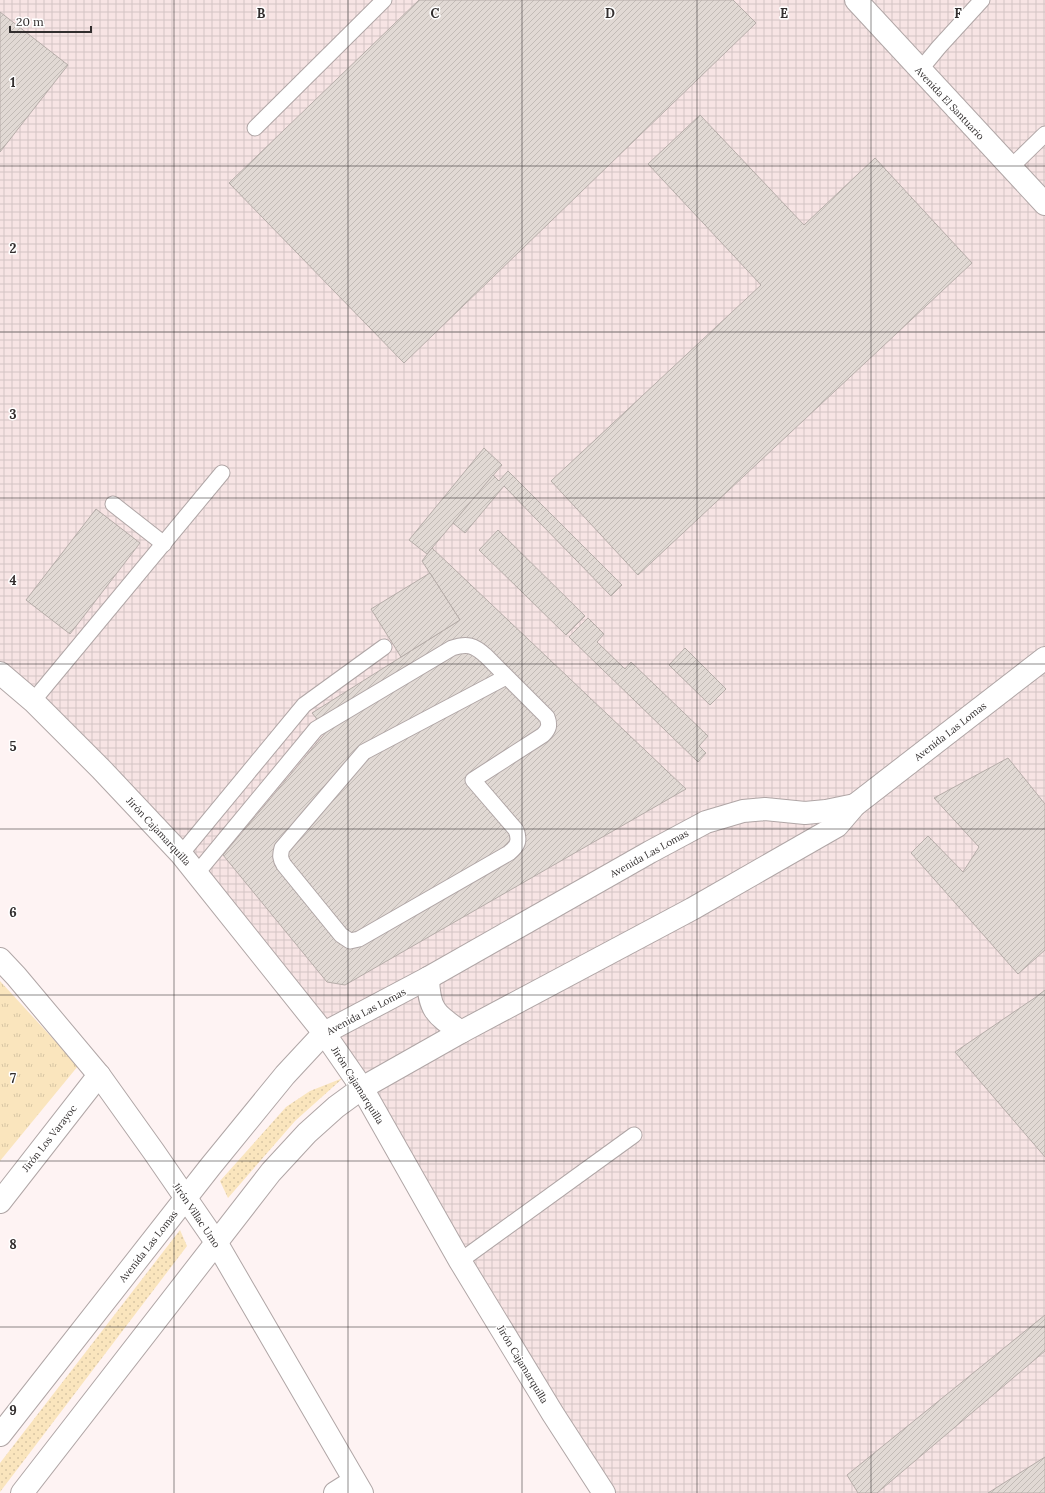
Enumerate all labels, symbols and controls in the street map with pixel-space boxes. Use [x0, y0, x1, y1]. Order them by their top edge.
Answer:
text: B [257, 5, 266, 22]
text: C [431, 5, 440, 22]
text: D [605, 5, 615, 22]
text: E [780, 5, 788, 22]
text: F [954, 5, 962, 22]
scale bar [10, 8, 91, 34]
text: 20 m [16, 14, 44, 29]
street label: Avenida El Santuario [912, 63, 987, 143]
text: 1 [10, 74, 16, 91]
text: 2 [10, 240, 17, 257]
text: 3 [9, 406, 17, 423]
text: 4 [9, 572, 17, 589]
street label: Avenida Las Lomas [911, 699, 989, 764]
text: 5 [9, 738, 17, 755]
street label: Jirón Cajamarquilla [123, 794, 194, 868]
street label: Avenida Las Lomas [607, 826, 691, 881]
text: 6 [9, 904, 17, 921]
street label: Avenida Las Lomas [323, 985, 408, 1038]
street label: Jirón Cajamarquilla [328, 1043, 387, 1126]
text: 7 [10, 1070, 16, 1087]
street label: Jirón Los Varayoc [19, 1102, 80, 1175]
street label: Jirón Villac Umo [170, 1180, 223, 1250]
street label: Avenida Las Lomas [116, 1207, 181, 1286]
text: 8 [9, 1236, 17, 1253]
street label: Jirón Cajamarquilla [494, 1322, 551, 1406]
text: 9 [9, 1402, 17, 1419]

